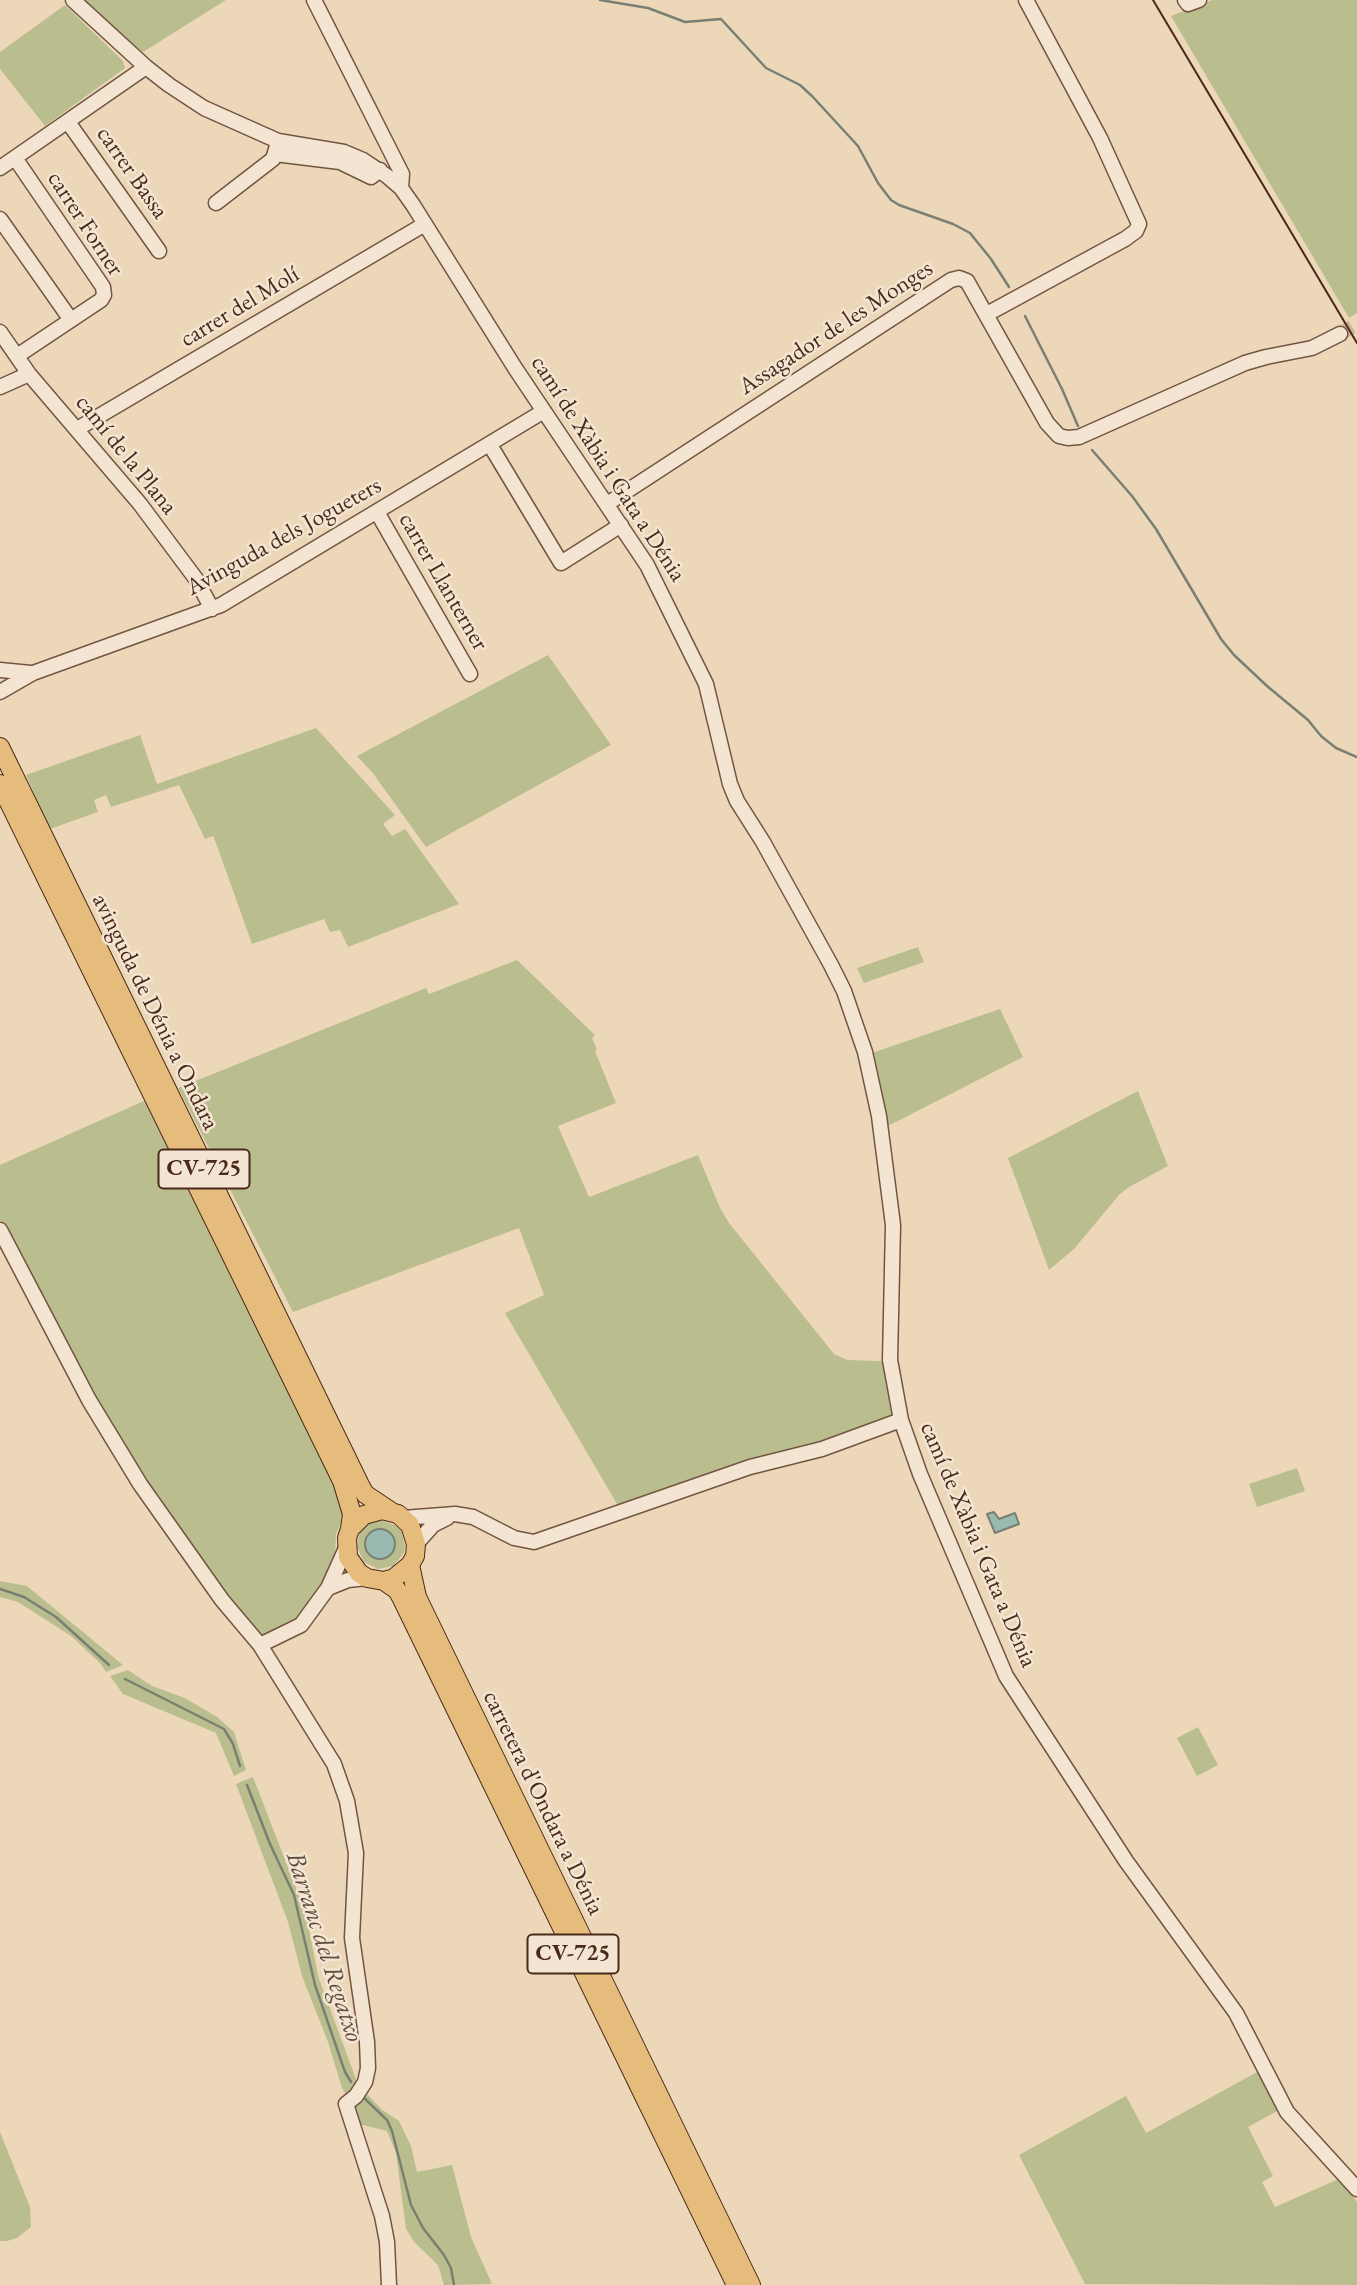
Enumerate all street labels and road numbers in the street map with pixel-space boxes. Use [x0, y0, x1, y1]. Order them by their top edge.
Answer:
street label: carrer Bassa [90, 121, 174, 225]
street label: carrer Forner [41, 166, 129, 282]
street label: Assagador de les Monges [733, 254, 939, 402]
street label: carrer del Molí [175, 260, 305, 354]
street label: camí de Xàbia i Gata a Dénia [524, 351, 692, 587]
street label: camí de la Plana [69, 389, 183, 521]
street label: Avinguda dels Jogueters [181, 471, 387, 603]
street label: carrer Llanterner [392, 508, 494, 656]
street label: avinguda de Dénia a Ondara [85, 889, 225, 1135]
road number: CV-725 [158, 1150, 249, 1188]
street label: camí de Xàbia i Gata a Dénia [913, 1418, 1043, 1672]
street label: carretera d'Ondara a Dénia [476, 1686, 610, 1920]
road number: CV-725 [528, 1935, 618, 1974]

